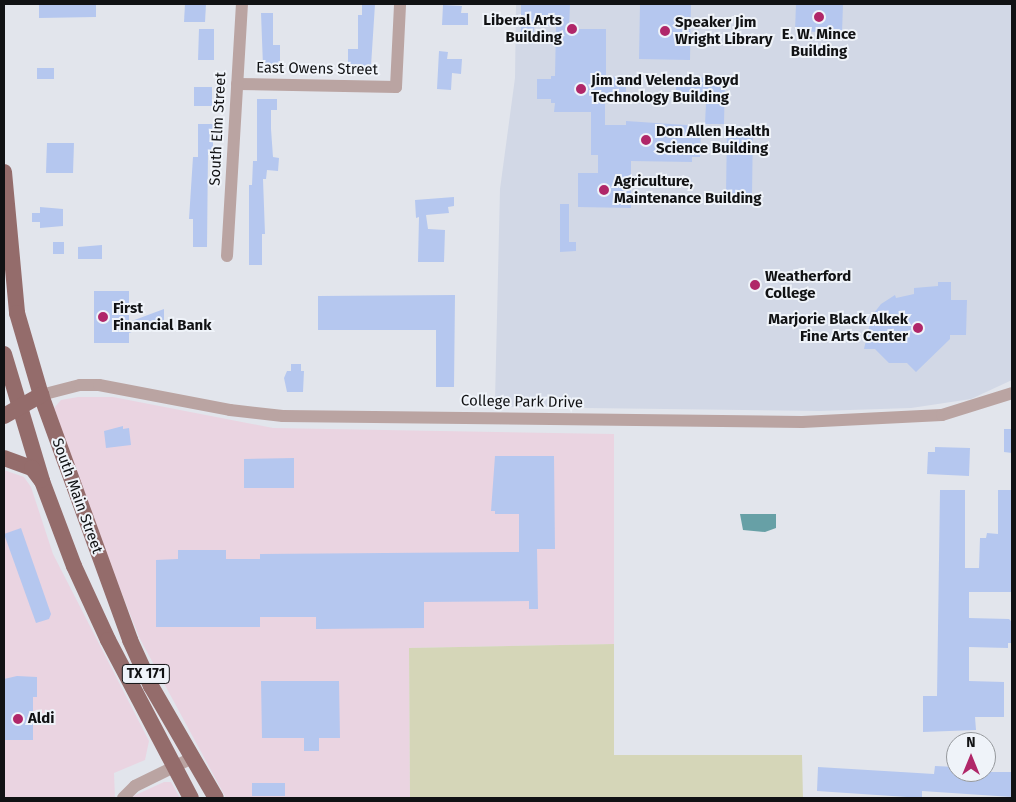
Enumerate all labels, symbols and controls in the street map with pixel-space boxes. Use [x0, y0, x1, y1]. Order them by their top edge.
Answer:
place label: Liberal Arts Building [483, 11, 562, 46]
marker: E. W. Mince Building [813, 11, 825, 23]
place label: Speaker Jim Wright Library [675, 13, 773, 48]
marker: Liberal Arts Building [566, 23, 578, 35]
marker: Speaker Jim Wright Library [659, 25, 671, 37]
place label: E. W. Mince Building [782, 25, 856, 60]
street label: East Owens Street [256, 59, 378, 79]
place label: Jim and Velenda Boyd Technology Building [591, 71, 739, 106]
street label: South Elm Street [206, 72, 230, 186]
marker: Jim and Velenda Boyd Technology Building [575, 83, 587, 95]
place label: Don Allen Health Science Building [656, 122, 770, 157]
marker: Don Allen Health Science Building [640, 134, 652, 146]
place label: Agriculture, Maintenance Building [614, 172, 762, 207]
marker: Agriculture, Maintenance Building [598, 184, 610, 196]
place label: Weatherford College [765, 267, 851, 302]
marker: Weatherford College [749, 279, 761, 291]
place label: First Financial Bank [113, 299, 212, 334]
place label: Marjorie Black Alkek Fine Arts Center [768, 310, 908, 345]
marker: First Financial Bank [97, 311, 109, 323]
marker: Marjorie Black Alkek Fine Arts Center [912, 322, 924, 334]
street label: College Park Drive [461, 392, 583, 412]
street label: South Main Street [48, 436, 106, 556]
road number: TX 171 [121, 662, 171, 686]
place label: Aldi [28, 710, 54, 728]
marker: Aldi [12, 713, 24, 725]
north arrow [946, 732, 996, 782]
text: N [966, 734, 976, 751]

